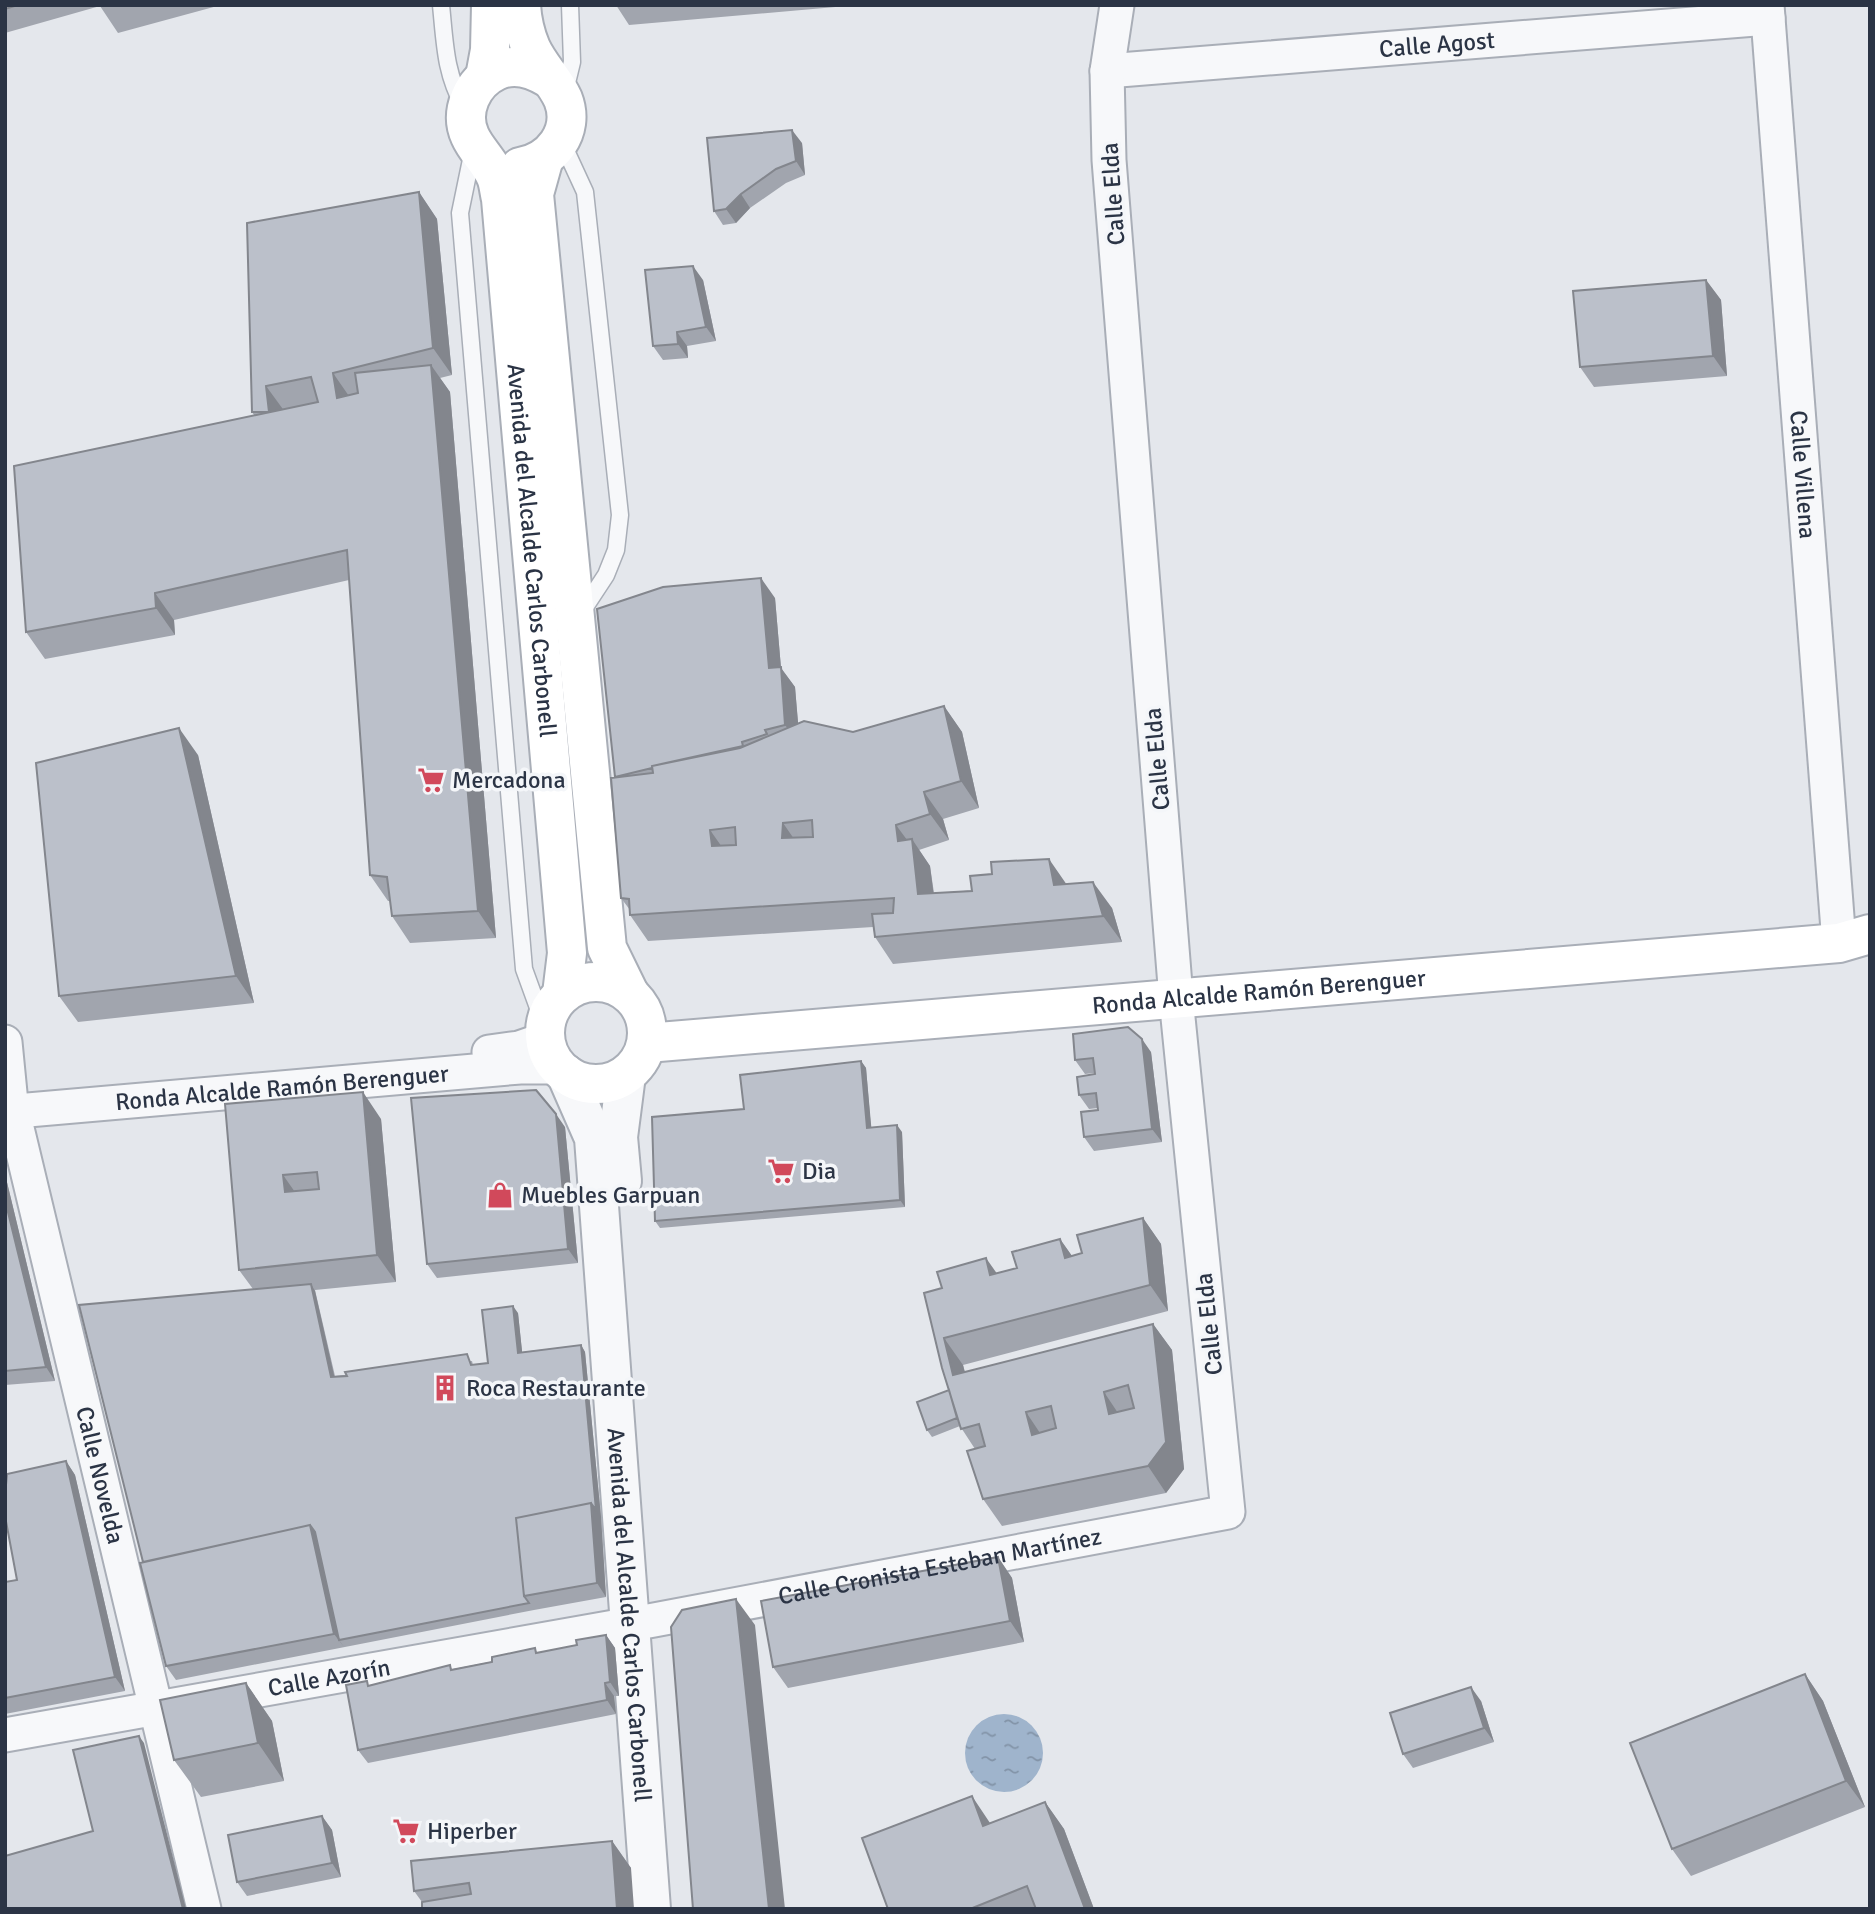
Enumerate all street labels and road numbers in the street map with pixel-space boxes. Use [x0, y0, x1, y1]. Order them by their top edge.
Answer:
street label: Calle Agost [1378, 25, 1496, 64]
street label: Calle Elda [1094, 142, 1132, 246]
street label: Avenida del Alcalde Carlos Carbonell [500, 362, 563, 739]
street label: Calle Villena [1783, 409, 1823, 540]
street label: Calle Elda [1138, 707, 1176, 811]
street label: Ronda Alcalde Ramón Berenguer [1091, 963, 1427, 1021]
street label: Ronda Alcalde Ramón Berenguer [114, 1058, 450, 1117]
street label: Calle Elda [1189, 1271, 1229, 1377]
street label: Calle Novelda [69, 1403, 131, 1547]
street label: Avenida del Alcalde Carlos Carbonell [600, 1427, 658, 1803]
street label: Calle Cronista Esteban Martínez [776, 1521, 1104, 1611]
street label: Calle Azorín [265, 1652, 393, 1703]

